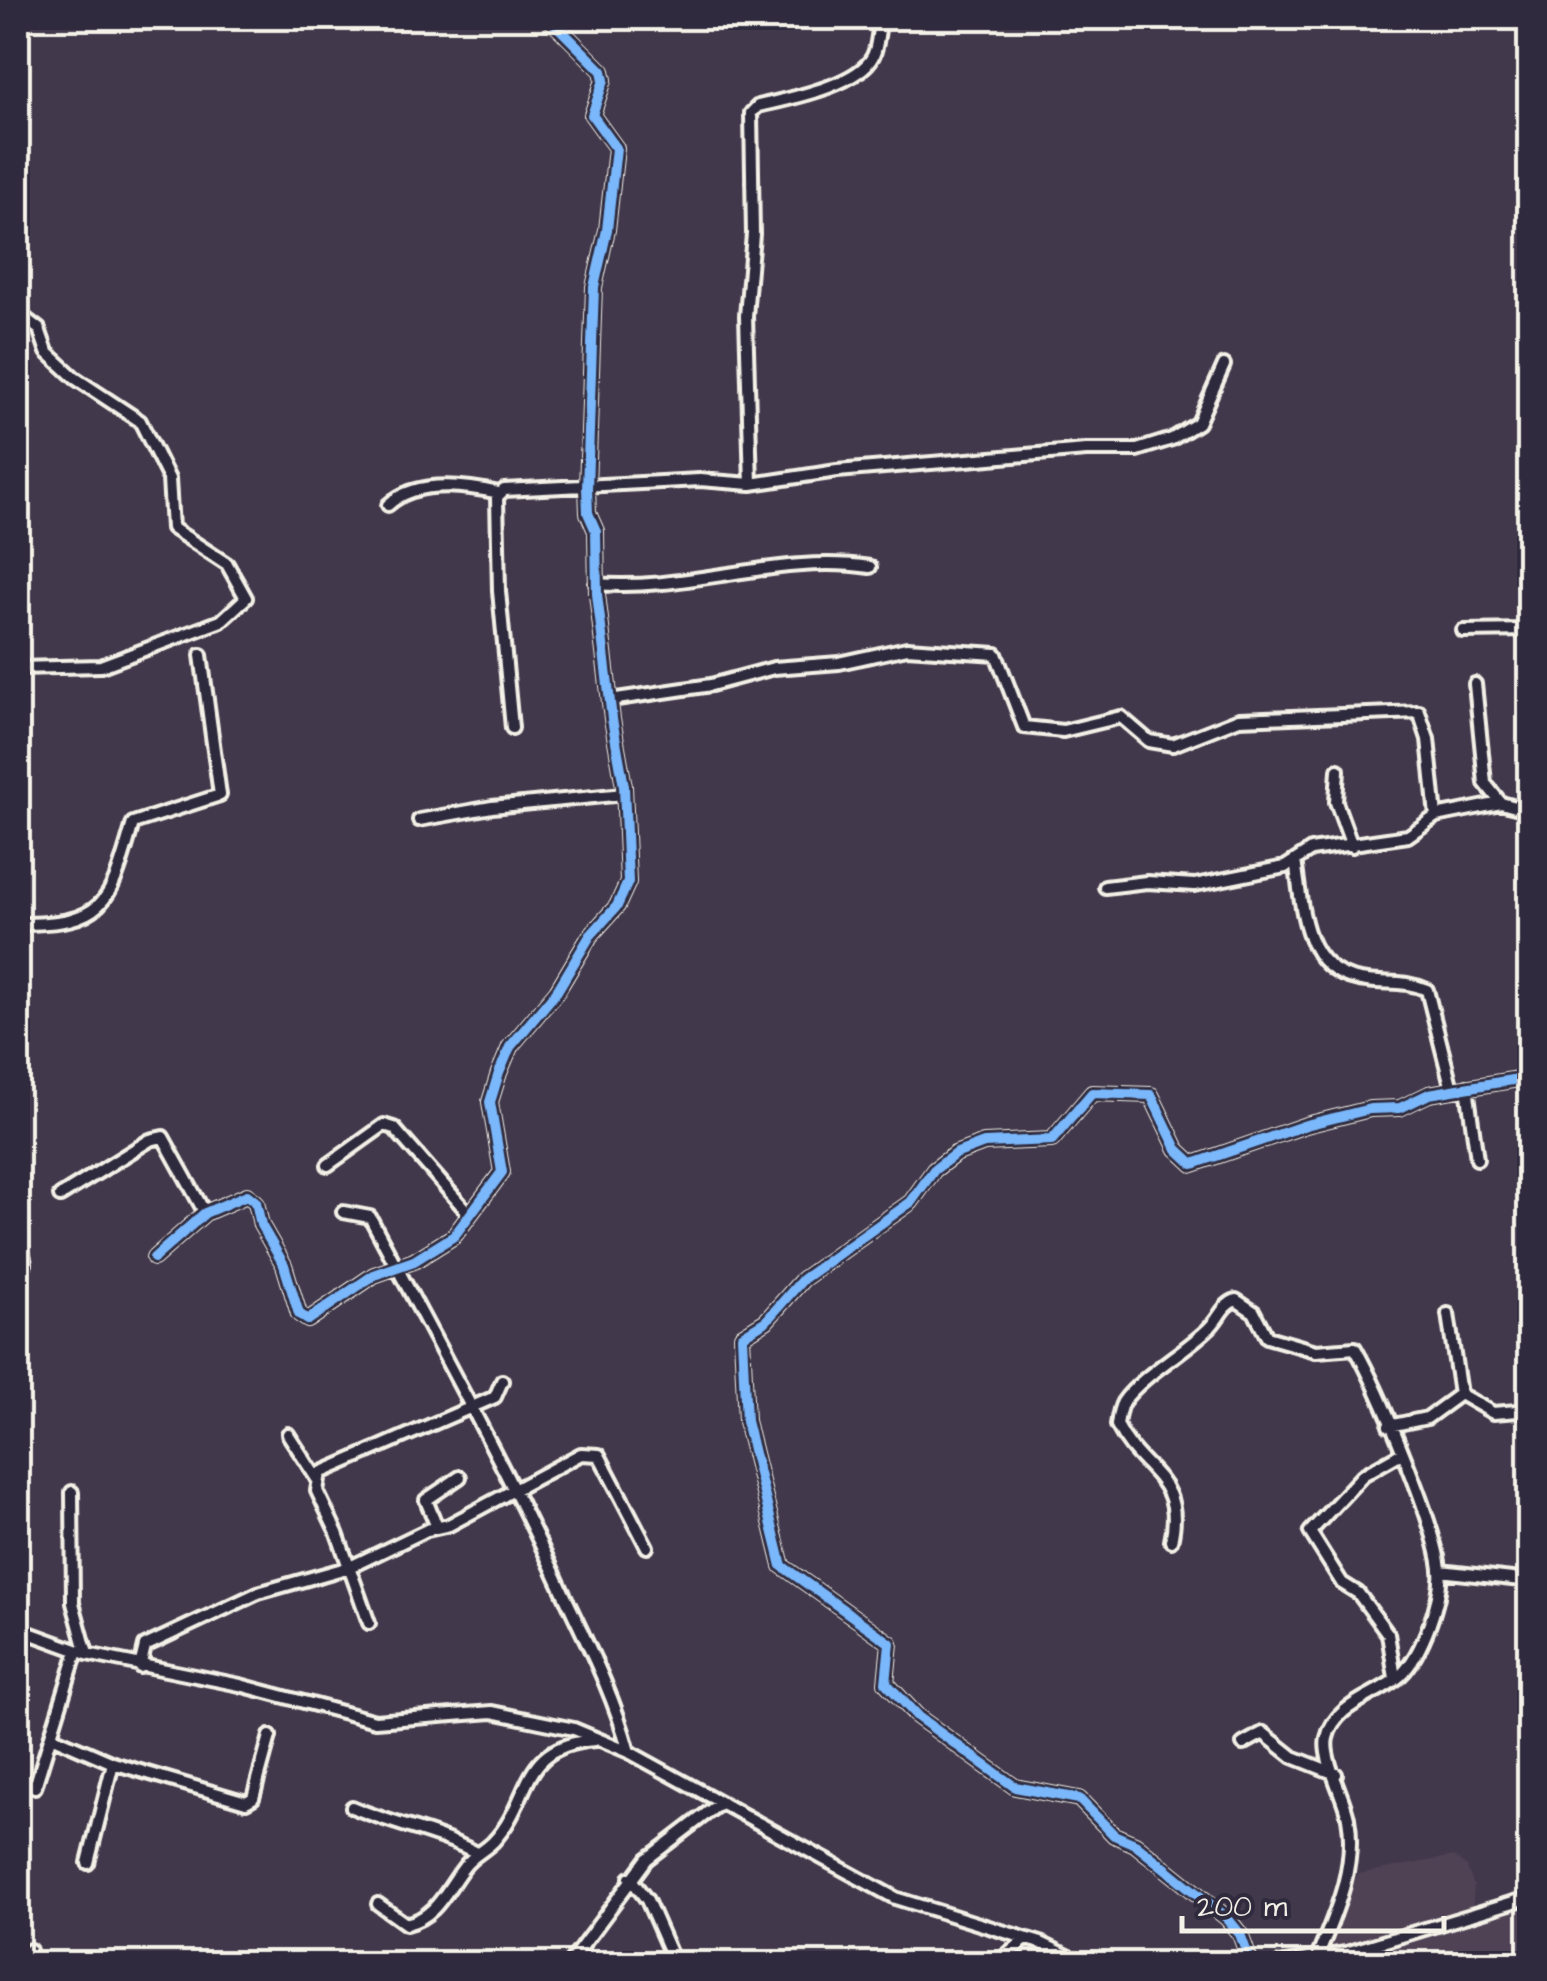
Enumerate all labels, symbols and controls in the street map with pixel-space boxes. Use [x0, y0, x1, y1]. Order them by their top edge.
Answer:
scale bar [1182, 1871, 1444, 1933]
text: 200 m [1197, 1886, 1288, 1928]

